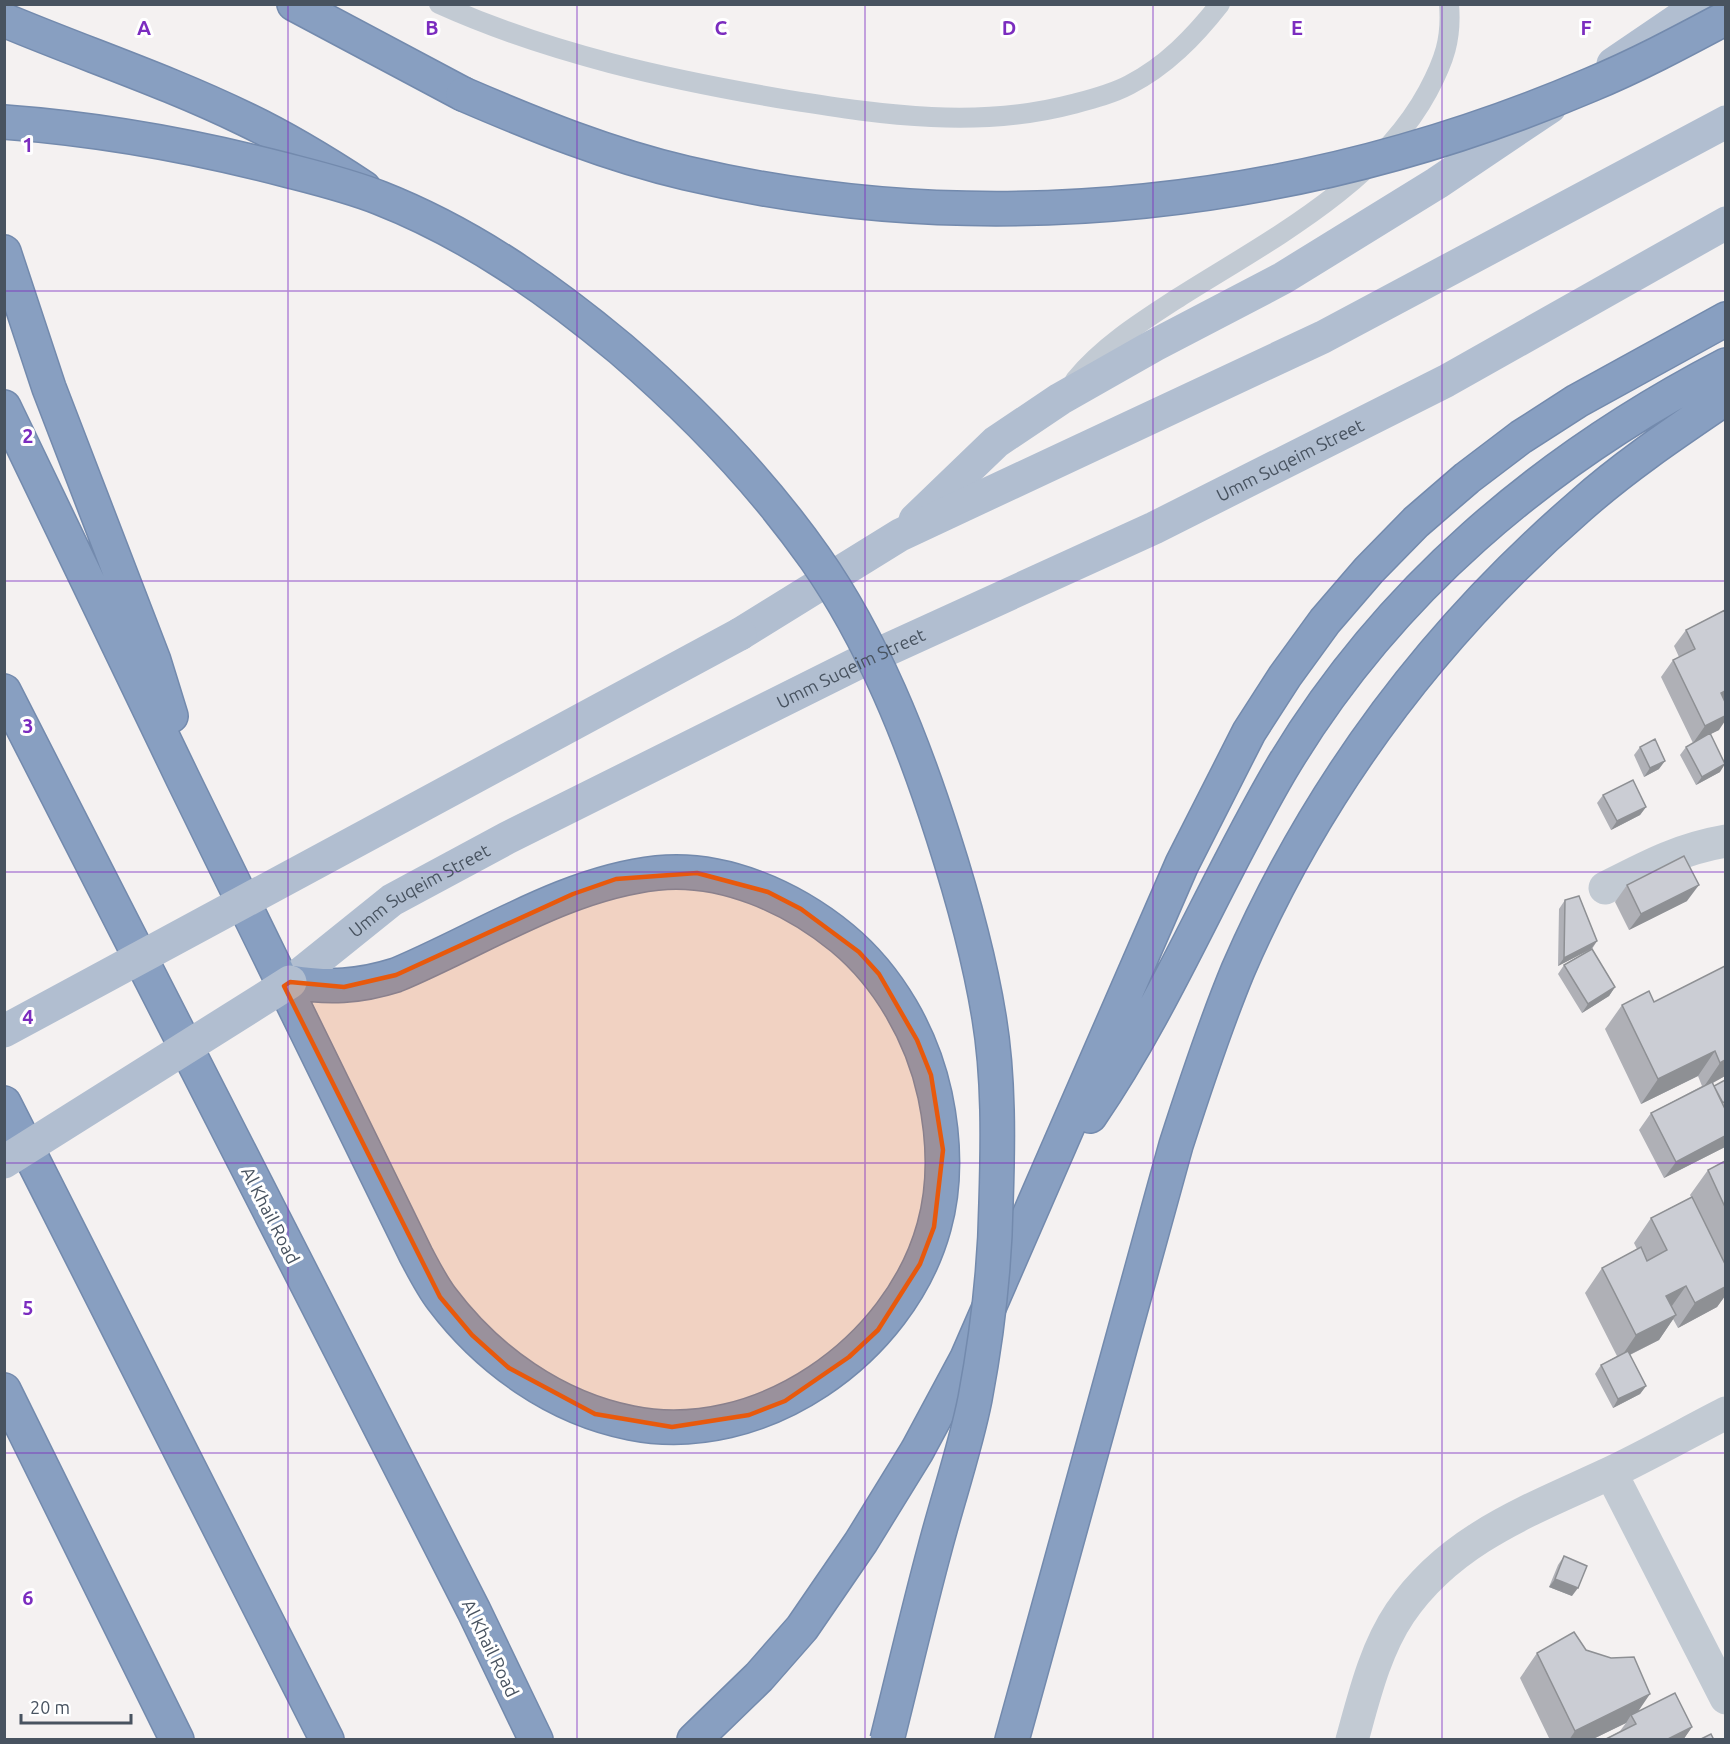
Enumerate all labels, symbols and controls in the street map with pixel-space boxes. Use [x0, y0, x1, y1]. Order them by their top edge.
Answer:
text: A [137, 16, 151, 39]
text: B [425, 16, 439, 39]
text: C [715, 16, 728, 39]
text: D [1002, 16, 1016, 39]
text: E [1291, 16, 1303, 39]
text: F [1580, 16, 1592, 39]
text: 1 [22, 133, 34, 156]
street label: Umm Suqeim Street [1213, 414, 1367, 505]
text: 2 [22, 424, 34, 447]
street label: Umm Suqeim Street [773, 624, 928, 712]
text: 3 [22, 714, 34, 737]
street label: Umm Suqeim Street [345, 839, 493, 941]
text: 4 [22, 1005, 34, 1028]
street label: Al Khail Road [238, 1163, 304, 1267]
text: 5 [22, 1296, 34, 1319]
text: 6 [22, 1586, 34, 1609]
street label: Al Khail Road [459, 1596, 523, 1700]
scale bar [21, 1687, 130, 1725]
text: 20 m [30, 1697, 70, 1717]

